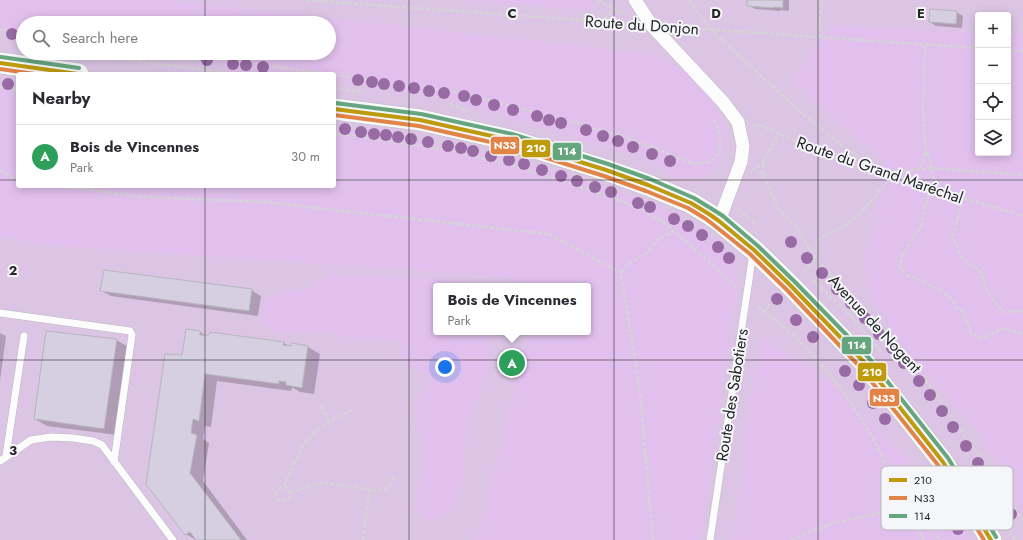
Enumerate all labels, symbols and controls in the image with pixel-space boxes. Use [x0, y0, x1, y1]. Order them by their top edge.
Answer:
text: C [507, 4, 517, 23]
text: D [711, 4, 721, 23]
text: E [917, 4, 925, 23]
street label: Route du Donjon [584, 10, 700, 40]
map controls [975, 12, 1011, 156]
button: + [975, 12, 1011, 48]
search box [16, 16, 336, 60]
icon: search [30, 27, 52, 49]
text: Search here [62, 27, 138, 49]
button: − [975, 48, 1011, 84]
button: locate [975, 84, 1011, 120]
text: Nearby [32, 86, 90, 110]
button: layers [975, 120, 1011, 156]
street label: Route du Grand Maréchal [794, 131, 966, 209]
text: Bois de Vincennes [70, 136, 199, 158]
line badge: N33 [490, 136, 520, 155]
text: N33 [494, 137, 516, 153]
line badge: 210 [521, 139, 551, 158]
text: 210 [526, 140, 546, 156]
line badge: 114 [552, 142, 582, 161]
text: 114 [558, 143, 577, 159]
text: A [40, 147, 50, 166]
text: 30 m [291, 147, 320, 166]
text: Park [70, 158, 93, 177]
text: 2 [9, 261, 17, 280]
street label: Avenue de Nogent [823, 270, 927, 379]
popup [433, 283, 591, 335]
text: Bois de Vincennes [447, 289, 577, 311]
text: Park [447, 311, 471, 330]
street label: Route des Sabotiers [710, 327, 754, 463]
line badge: 114 [841, 336, 872, 355]
text: 114 [848, 337, 867, 353]
pin: A [499, 348, 525, 378]
your location [435, 357, 455, 377]
line badge: 210 [857, 362, 887, 382]
text: 210 [862, 364, 882, 380]
line badge: N33 [869, 388, 900, 407]
text: N33 [873, 390, 895, 406]
text: 3 [9, 441, 17, 460]
legend [881, 466, 1013, 530]
text: 210 [914, 472, 932, 488]
text: N33 [914, 490, 935, 506]
text: 114 [914, 508, 931, 524]

